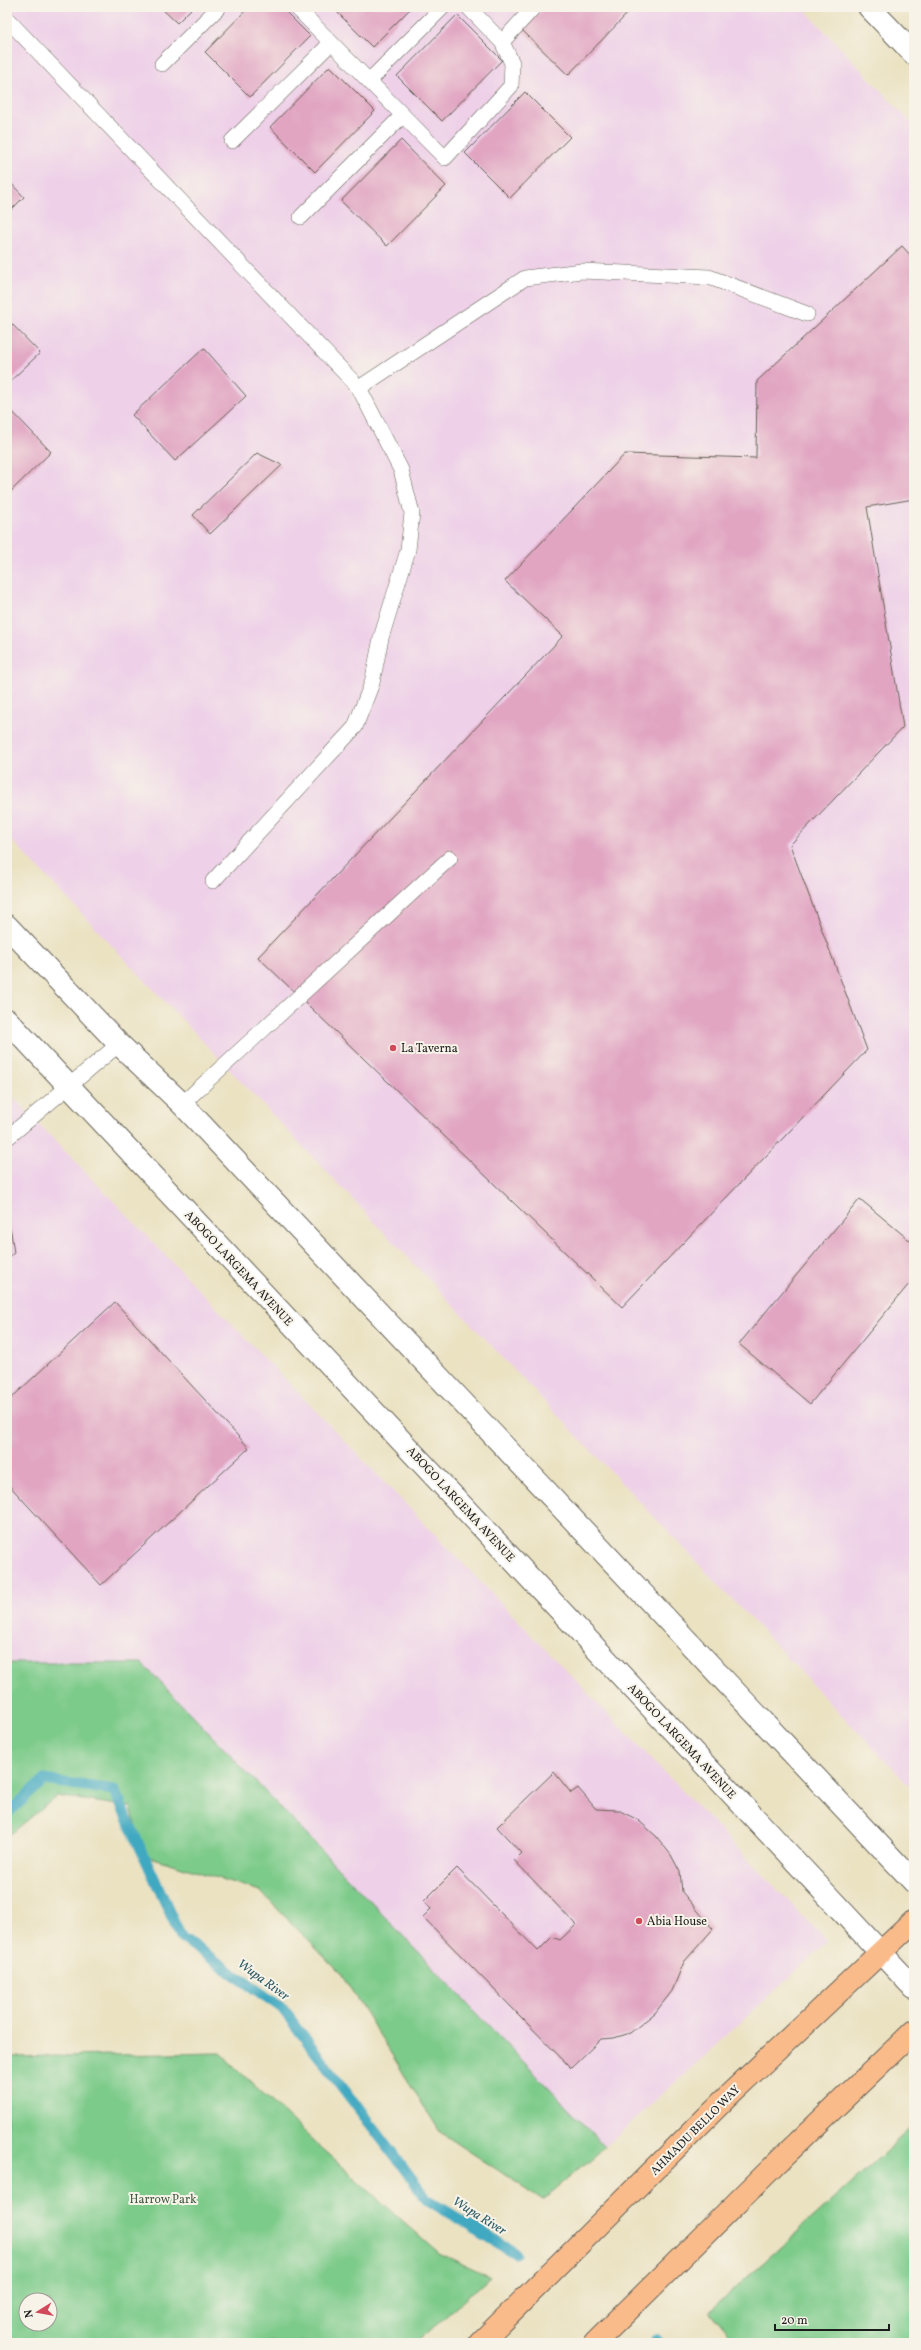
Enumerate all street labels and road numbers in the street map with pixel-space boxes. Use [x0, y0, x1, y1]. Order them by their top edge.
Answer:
street label: ABOGO LARGEMA AVENUE [180, 1208, 296, 1330]
street label: ABOGO LARGEMA AVENUE [402, 1444, 518, 1566]
street label: ABOGO LARGEMA AVENUE [623, 1681, 739, 1803]
street label: AHMADU BELLO WAY [647, 2082, 745, 2179]

